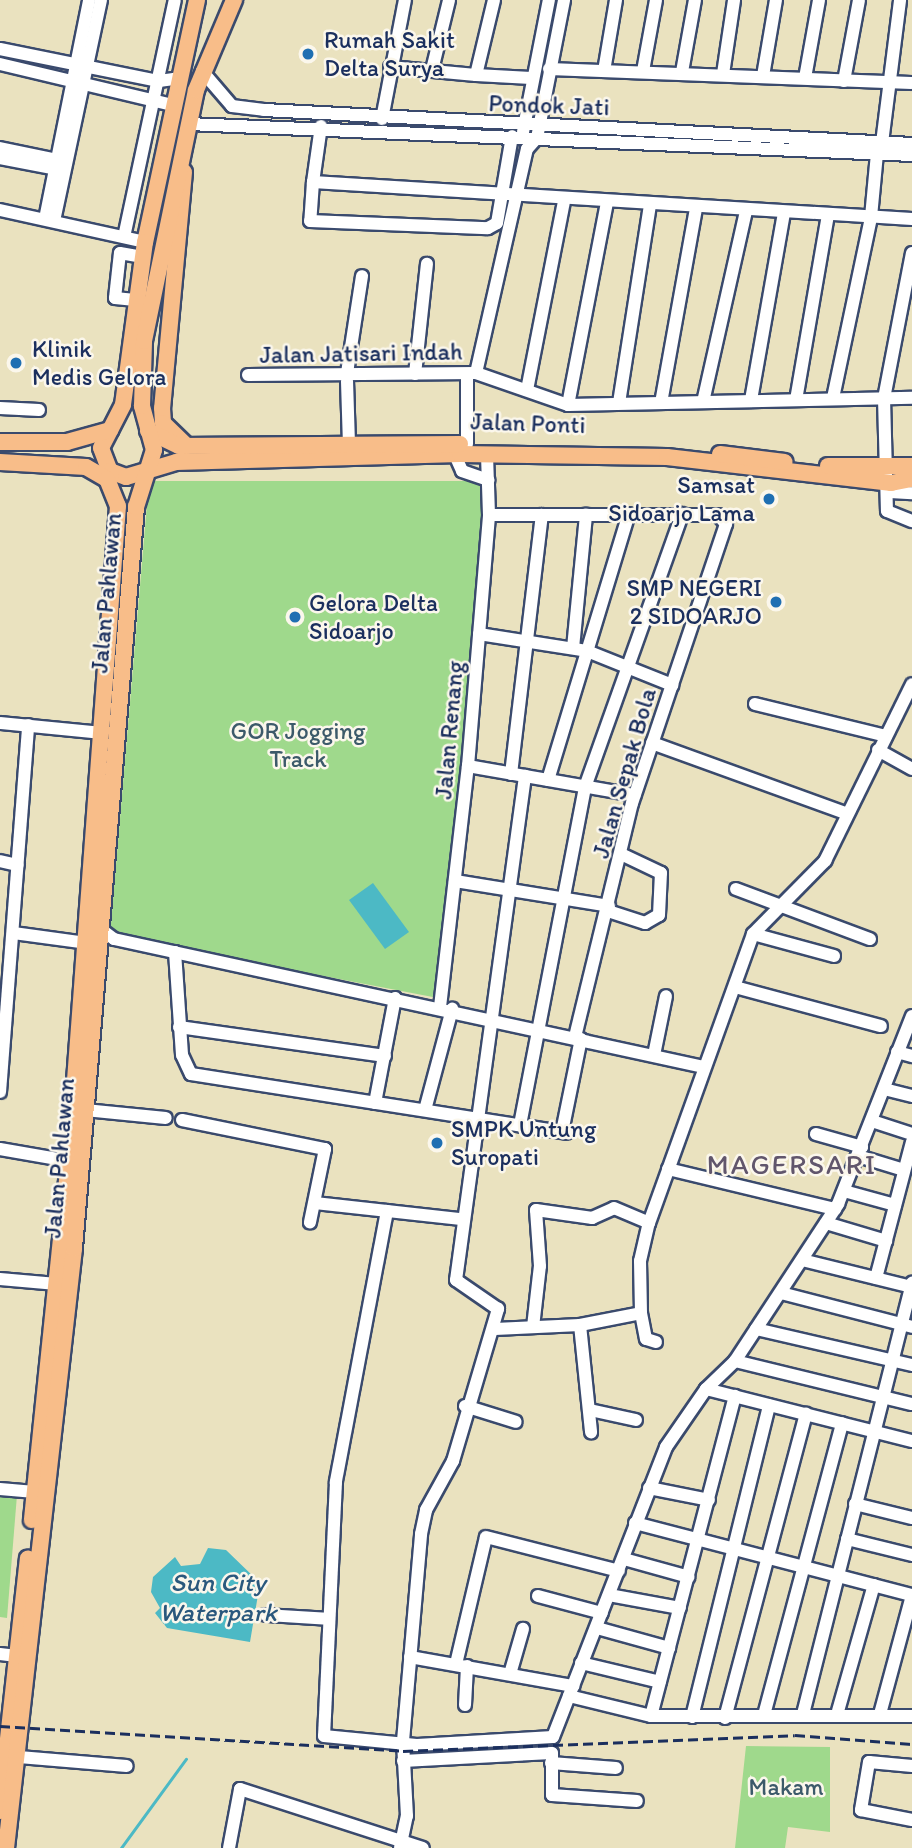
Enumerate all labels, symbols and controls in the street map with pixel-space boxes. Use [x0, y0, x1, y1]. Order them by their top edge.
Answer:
place label: Rumah Sakit Delta Surya [324, 26, 455, 82]
marker: Rumah Sakit Delta Surya [298, 44, 318, 64]
street label: Pondok Jati [488, 89, 610, 121]
place label: Klinik Medis Gelora [32, 335, 166, 391]
street label: Jalan Jatisari Indah [259, 337, 463, 369]
marker: Klinik Medis Gelora [6, 353, 26, 373]
street label: Jalan Ponti [470, 407, 586, 439]
place label: Samsat Sidoarjo Lama [608, 471, 755, 527]
marker: Samsat Sidoarjo Lama [761, 491, 777, 507]
street label: Jalan Pahlawan [85, 512, 127, 674]
place label: SMP NEGERI 2 SIDOARJO [627, 574, 762, 630]
place label: Gelora Delta Sidoarjo [309, 589, 438, 645]
marker: SMP NEGERI 2 SIDOARJO [768, 594, 784, 610]
marker: Gelora Delta Sidoarjo [287, 609, 303, 625]
street label: Jalan Renang [429, 661, 469, 799]
street label: Jalan Sepak Bola [586, 685, 662, 861]
park label: GOR Jogging Track [231, 717, 365, 773]
street label: Jalan Pahlawan [38, 1077, 80, 1239]
place label: SMPK Untung Suropati [451, 1115, 596, 1171]
marker: SMPK Untung Suropati [429, 1135, 445, 1151]
district label: MAGERSARI [707, 1147, 877, 1181]
water label: Sun City Waterpark [159, 1567, 277, 1628]
park label: Makam [749, 1773, 823, 1801]

